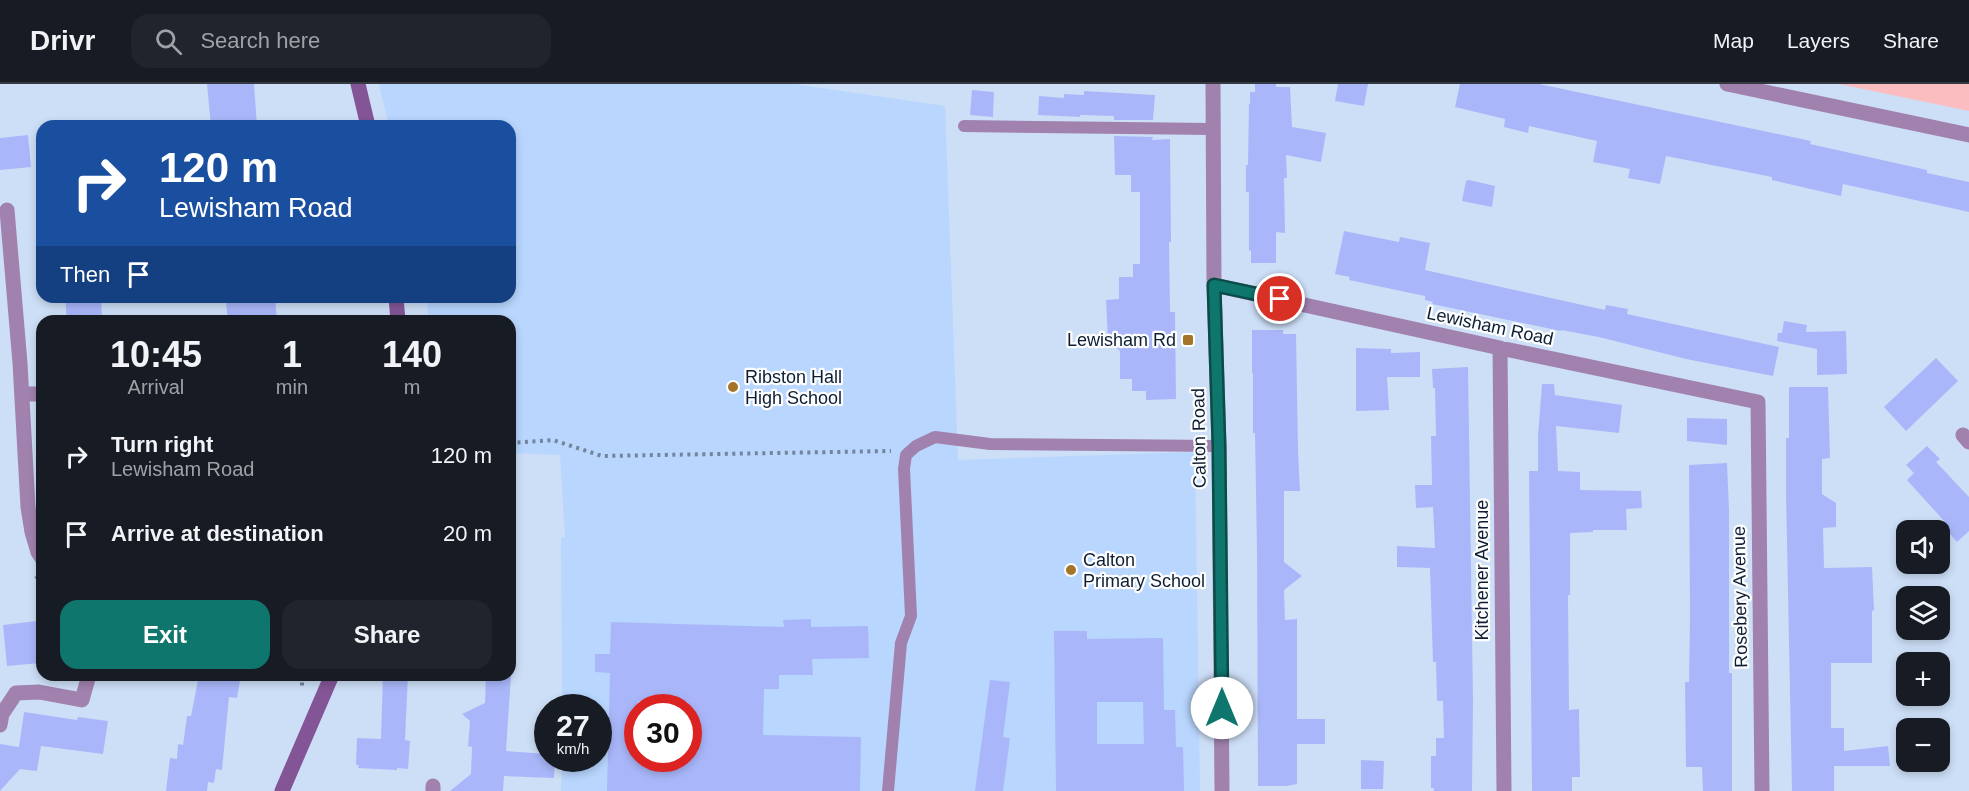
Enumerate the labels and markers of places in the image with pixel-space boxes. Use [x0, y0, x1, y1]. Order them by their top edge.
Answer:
pin [1254, 273, 1305, 324]
place label: Lewisham Rd [1067, 330, 1176, 350]
marker: Lewisham Rd [1181, 333, 1195, 347]
place label: Ribston Hall High School [745, 367, 842, 408]
marker: Ribston Hall High School [726, 380, 740, 394]
place label: Calton Primary School [1083, 550, 1205, 591]
marker: Calton Primary School [1064, 563, 1078, 577]

